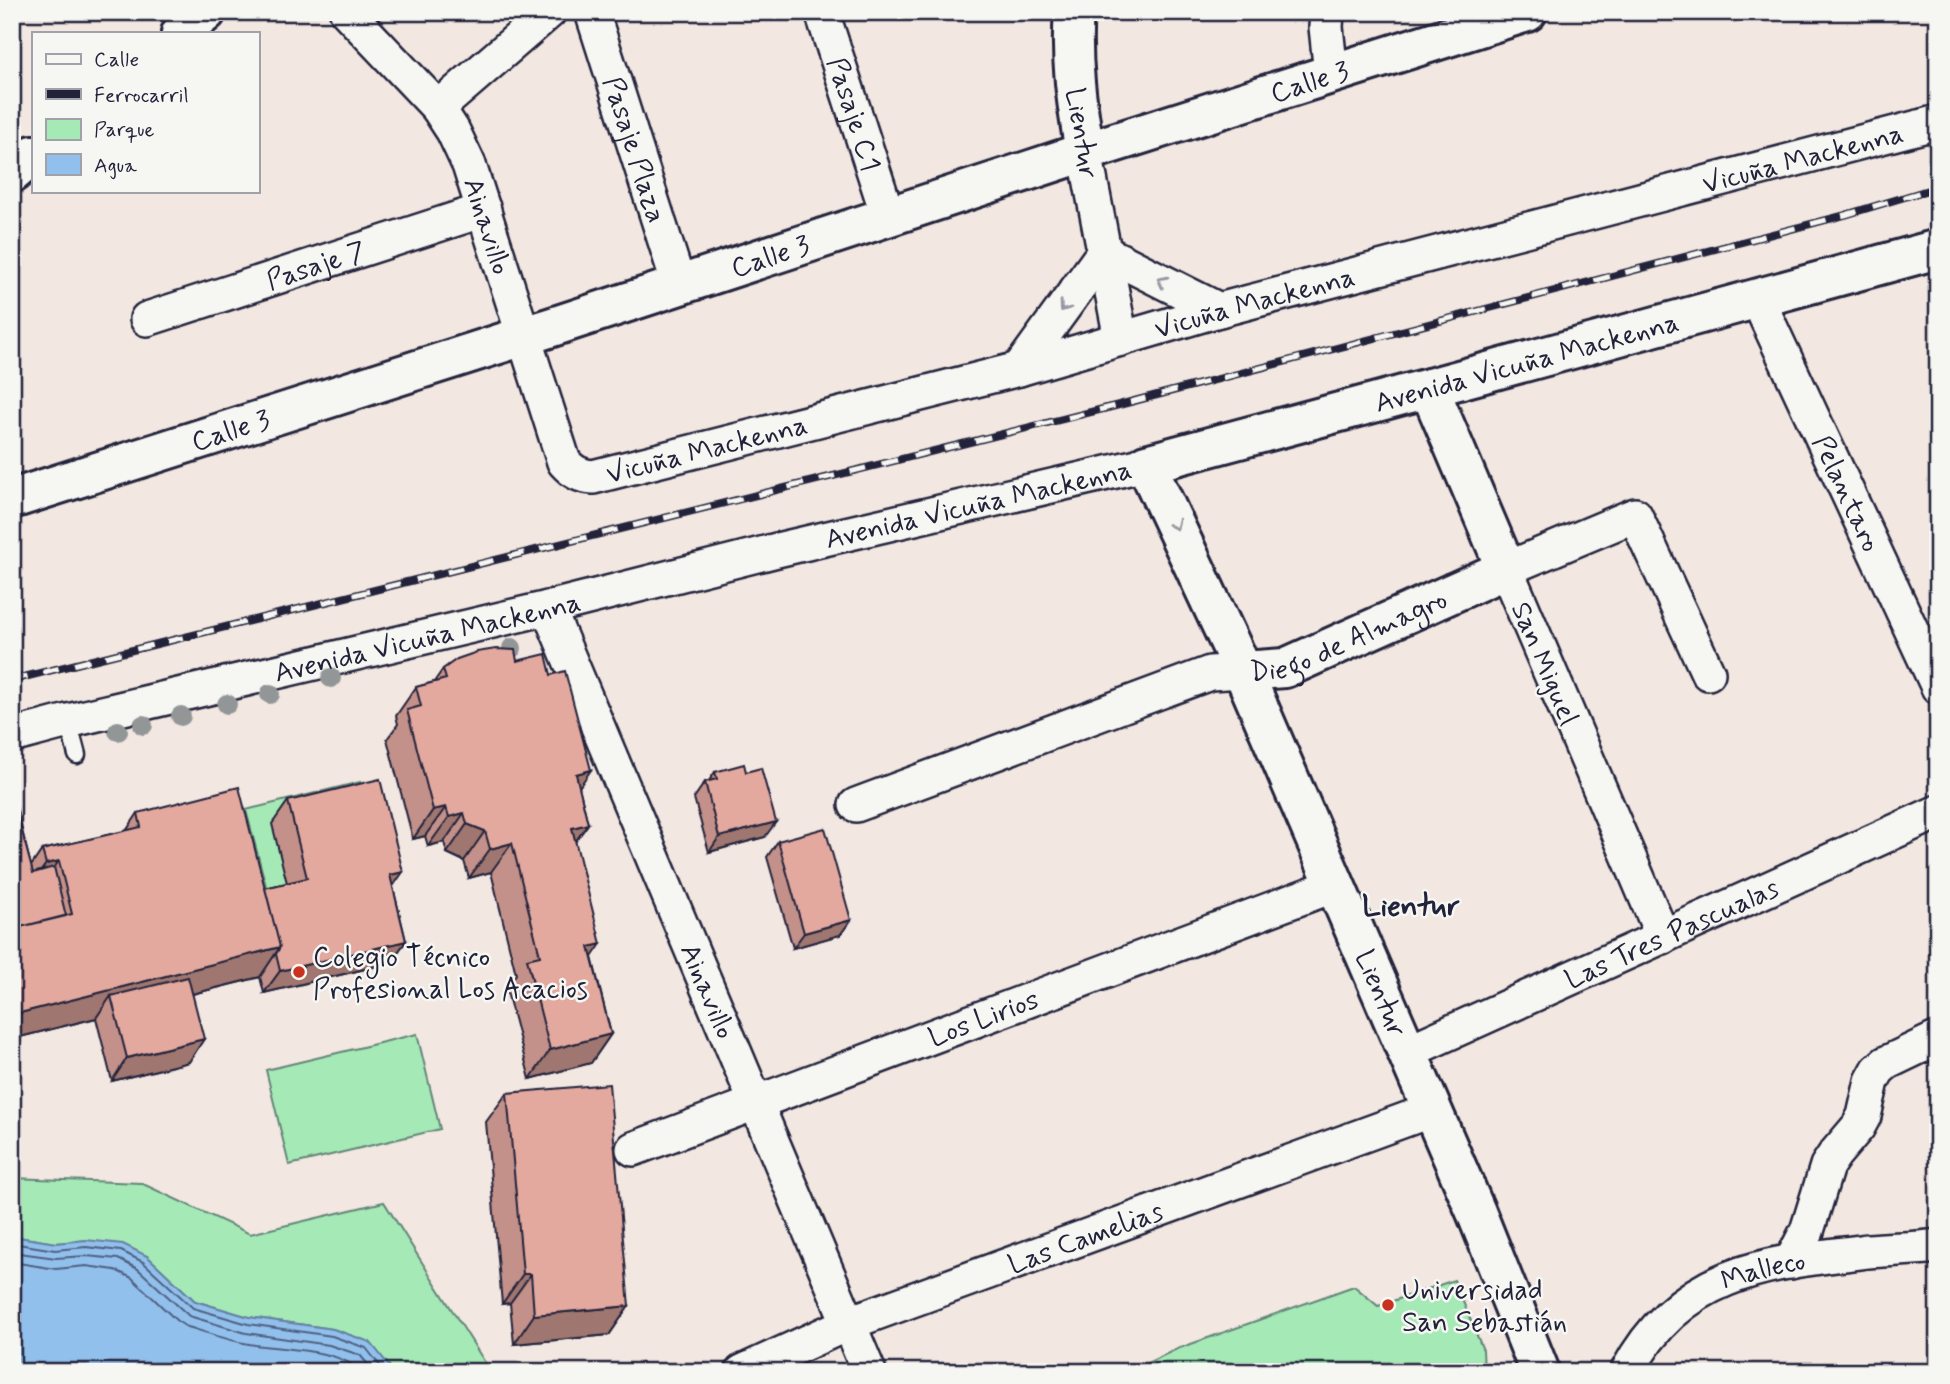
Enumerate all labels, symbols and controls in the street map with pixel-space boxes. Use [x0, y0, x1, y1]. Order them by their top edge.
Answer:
legend [32, 32, 259, 192]
text: Calle [94, 46, 139, 74]
street label: Pasaje C1 [817, 53, 888, 176]
street label: Calle 3 [1266, 53, 1354, 113]
street label: Pasaje Plaza [593, 72, 674, 228]
text: Ferrocarril [94, 82, 189, 110]
street label: Lientur [1055, 85, 1106, 181]
text: Parque [94, 116, 155, 144]
street label: Vicuña Mackenna [1699, 116, 1908, 204]
text: Agua [94, 152, 137, 180]
street label: Ainavillo [453, 173, 519, 280]
street label: Calle 3 [727, 228, 815, 288]
street label: Pasaje 7 [262, 234, 370, 300]
street label: Vicuña Mackenna [1150, 259, 1359, 349]
one-way arrow [1156, 276, 1169, 290]
one-way arrow [1059, 300, 1072, 312]
street label: Avenida Vicuña Mackenna [1371, 305, 1683, 423]
street label: Calle 3 [187, 402, 275, 462]
street label: Vicuña Mackenna [603, 407, 812, 494]
street label: Pelantaro [1802, 430, 1888, 558]
street label: Avenida Vicuña Mackenna [822, 452, 1136, 559]
one-way arrow [1167, 518, 1181, 531]
street label: Diego de Almagro [1249, 582, 1453, 691]
street label: Avenida Vicuña Mackenna [271, 584, 585, 693]
street label: San Miguel [1501, 597, 1586, 731]
street label: Las Tres Pascualas [1560, 870, 1785, 999]
district label: Lientur [1362, 887, 1460, 926]
street label: Ainavillo [670, 938, 743, 1045]
place label: Colegio Técnico Profesional Los Acacios [313, 940, 588, 1009]
street label: Lientur [1345, 945, 1415, 1043]
marker: Colegio Técnico Profesional Los Acacios [291, 964, 307, 980]
street label: Los Lirios [924, 982, 1044, 1057]
street label: Las Camelias [1003, 1194, 1169, 1284]
street label: Malleco [1716, 1243, 1808, 1301]
place label: Universidad San Sebastián [1402, 1273, 1567, 1342]
marker: Universidad San Sebastián [1380, 1297, 1396, 1313]

